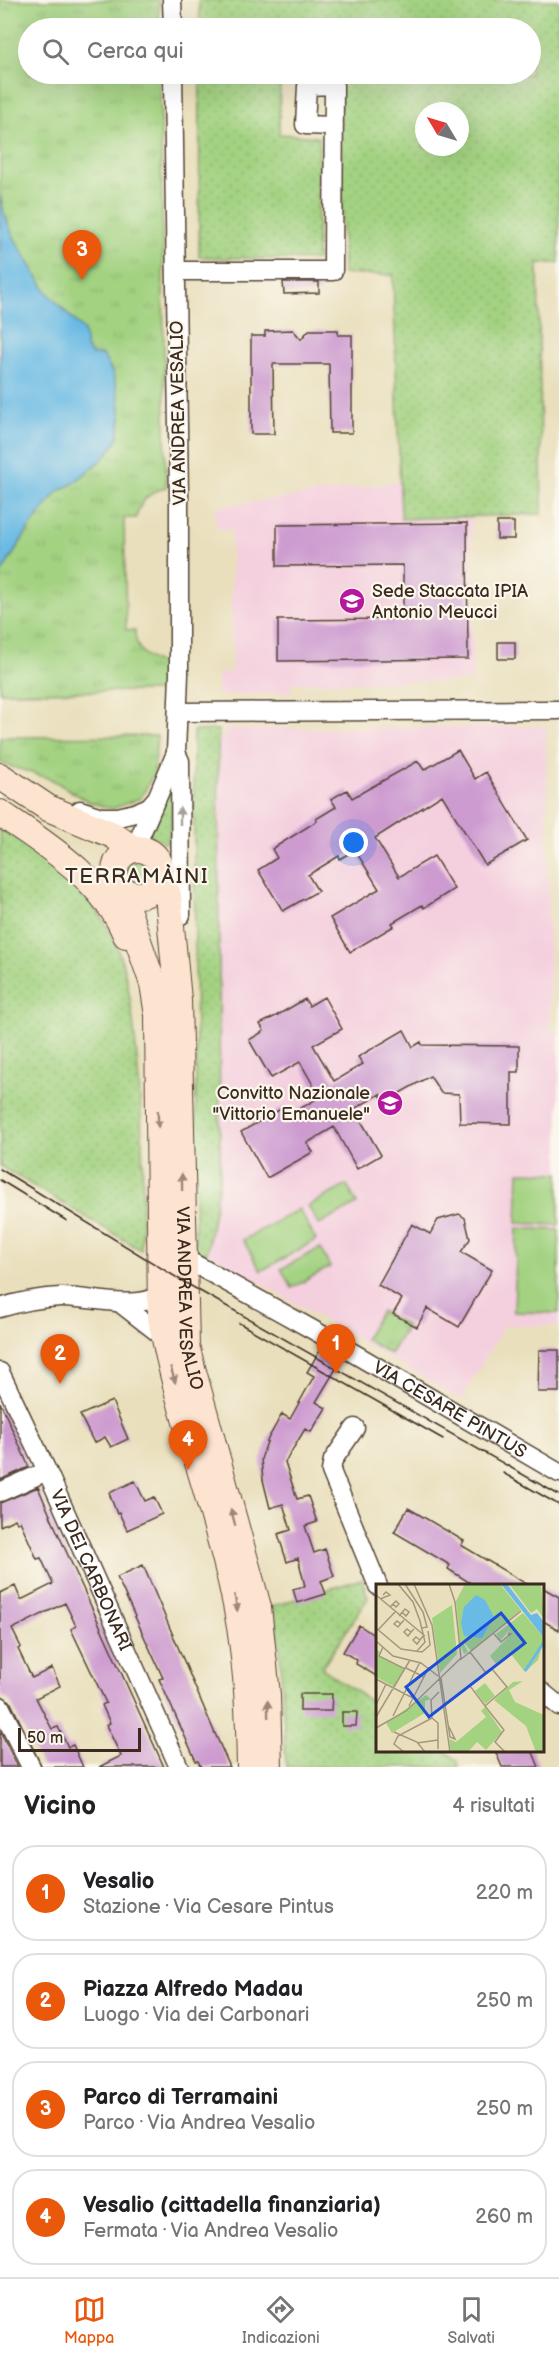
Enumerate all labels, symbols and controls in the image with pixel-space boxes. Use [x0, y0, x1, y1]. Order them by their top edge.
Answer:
search box [18, 18, 541, 84]
icon: search [39, 35, 72, 68]
text: Cerca qui [87, 38, 184, 65]
north arrow [415, 102, 469, 156]
pin: 3 [62, 230, 101, 280]
street label: VIA ANDREA VESALIO [166, 320, 191, 506]
place label: Sede Staccata IPIA Antonio Meucci [372, 581, 528, 623]
school or university icon: Sede Staccata IPIA Antonio Meucci [337, 586, 367, 616]
one-way arrow [175, 807, 185, 826]
your location [339, 828, 368, 857]
district label: TERRAMÀINI [65, 864, 209, 889]
place label: Convitto Nazionale "Vittorio Emanuele" [212, 1083, 370, 1125]
school or university icon: Convitto Nazionale "Vittorio Emanuele" [375, 1088, 405, 1118]
one-way arrow [154, 1109, 163, 1128]
one-way arrow [177, 1173, 187, 1192]
street label: VIA ANDREA VESALIO [172, 1206, 208, 1392]
pin: 1 [316, 1324, 356, 1374]
pin: 2 [40, 1334, 80, 1384]
street label: VIA CESARE PINTUS [369, 1357, 530, 1463]
one-way arrow [169, 1366, 178, 1384]
pin: 4 [168, 1420, 207, 1470]
street label: VIA DEI CARBONARI [46, 1487, 136, 1654]
one-way arrow [228, 1508, 237, 1526]
inset map [376, 1584, 544, 1752]
one-way arrow [232, 1594, 241, 1613]
one-way arrow [263, 1699, 272, 1718]
scale bar [18, 1725, 141, 1752]
text: 50 m [27, 1729, 63, 1748]
text: Vicino [24, 1791, 96, 1822]
text: 4 risultati [452, 1794, 535, 1818]
text: Vesalio [83, 1868, 154, 1895]
text: 1 [41, 1881, 50, 1905]
text: 220 m [476, 1881, 533, 1905]
text: Stazione · Via Cesare Pintus [83, 1895, 334, 1919]
text: Piazza Alfredo Madau [83, 1976, 303, 2003]
text: 2 [40, 1989, 51, 2013]
text: 250 m [476, 1989, 533, 2013]
text: Luogo · Via dei Carbonari [83, 2003, 309, 2027]
text: Parco di Terramaini [83, 2084, 278, 2111]
text: 3 [40, 2097, 51, 2121]
text: 250 m [476, 2097, 533, 2121]
text: Parco · Via Andrea Vesalio [83, 2111, 315, 2135]
text: Vesalio (cittadella finanziaria) [83, 2192, 381, 2219]
text: 4 [40, 2205, 51, 2229]
text: 260 m [475, 2205, 533, 2229]
text: Fermata · Via Andrea Vesalio [83, 2219, 338, 2243]
tab: Mappa [64, 2293, 114, 2348]
tab: Indicazioni [242, 2293, 320, 2348]
tab: Salvati [448, 2293, 495, 2348]

